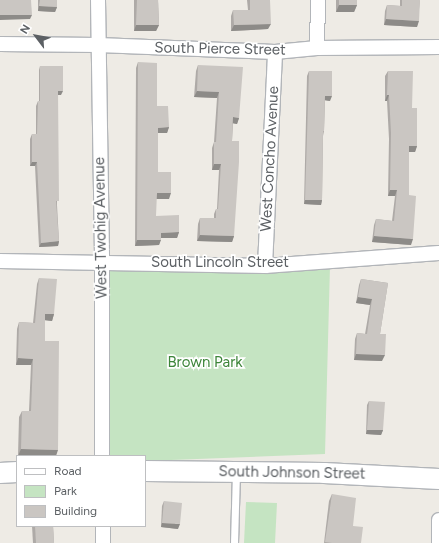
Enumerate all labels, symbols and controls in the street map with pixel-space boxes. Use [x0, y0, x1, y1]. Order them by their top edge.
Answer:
north arrow [16, 16, 56, 56]
text: N [18, 22, 33, 36]
street label: South Pierce Street [154, 39, 286, 59]
street label: West Concho Avenue [257, 86, 283, 232]
street label: West Twohig Avenue [91, 157, 111, 299]
street label: South Lincoln Street [151, 254, 289, 272]
park label: Brown Park [167, 354, 243, 372]
legend [16, 455, 146, 527]
street label: South Johnson Street [218, 463, 366, 483]
text: Road [54, 464, 82, 478]
text: Park [54, 484, 77, 498]
text: Building [54, 504, 97, 518]

